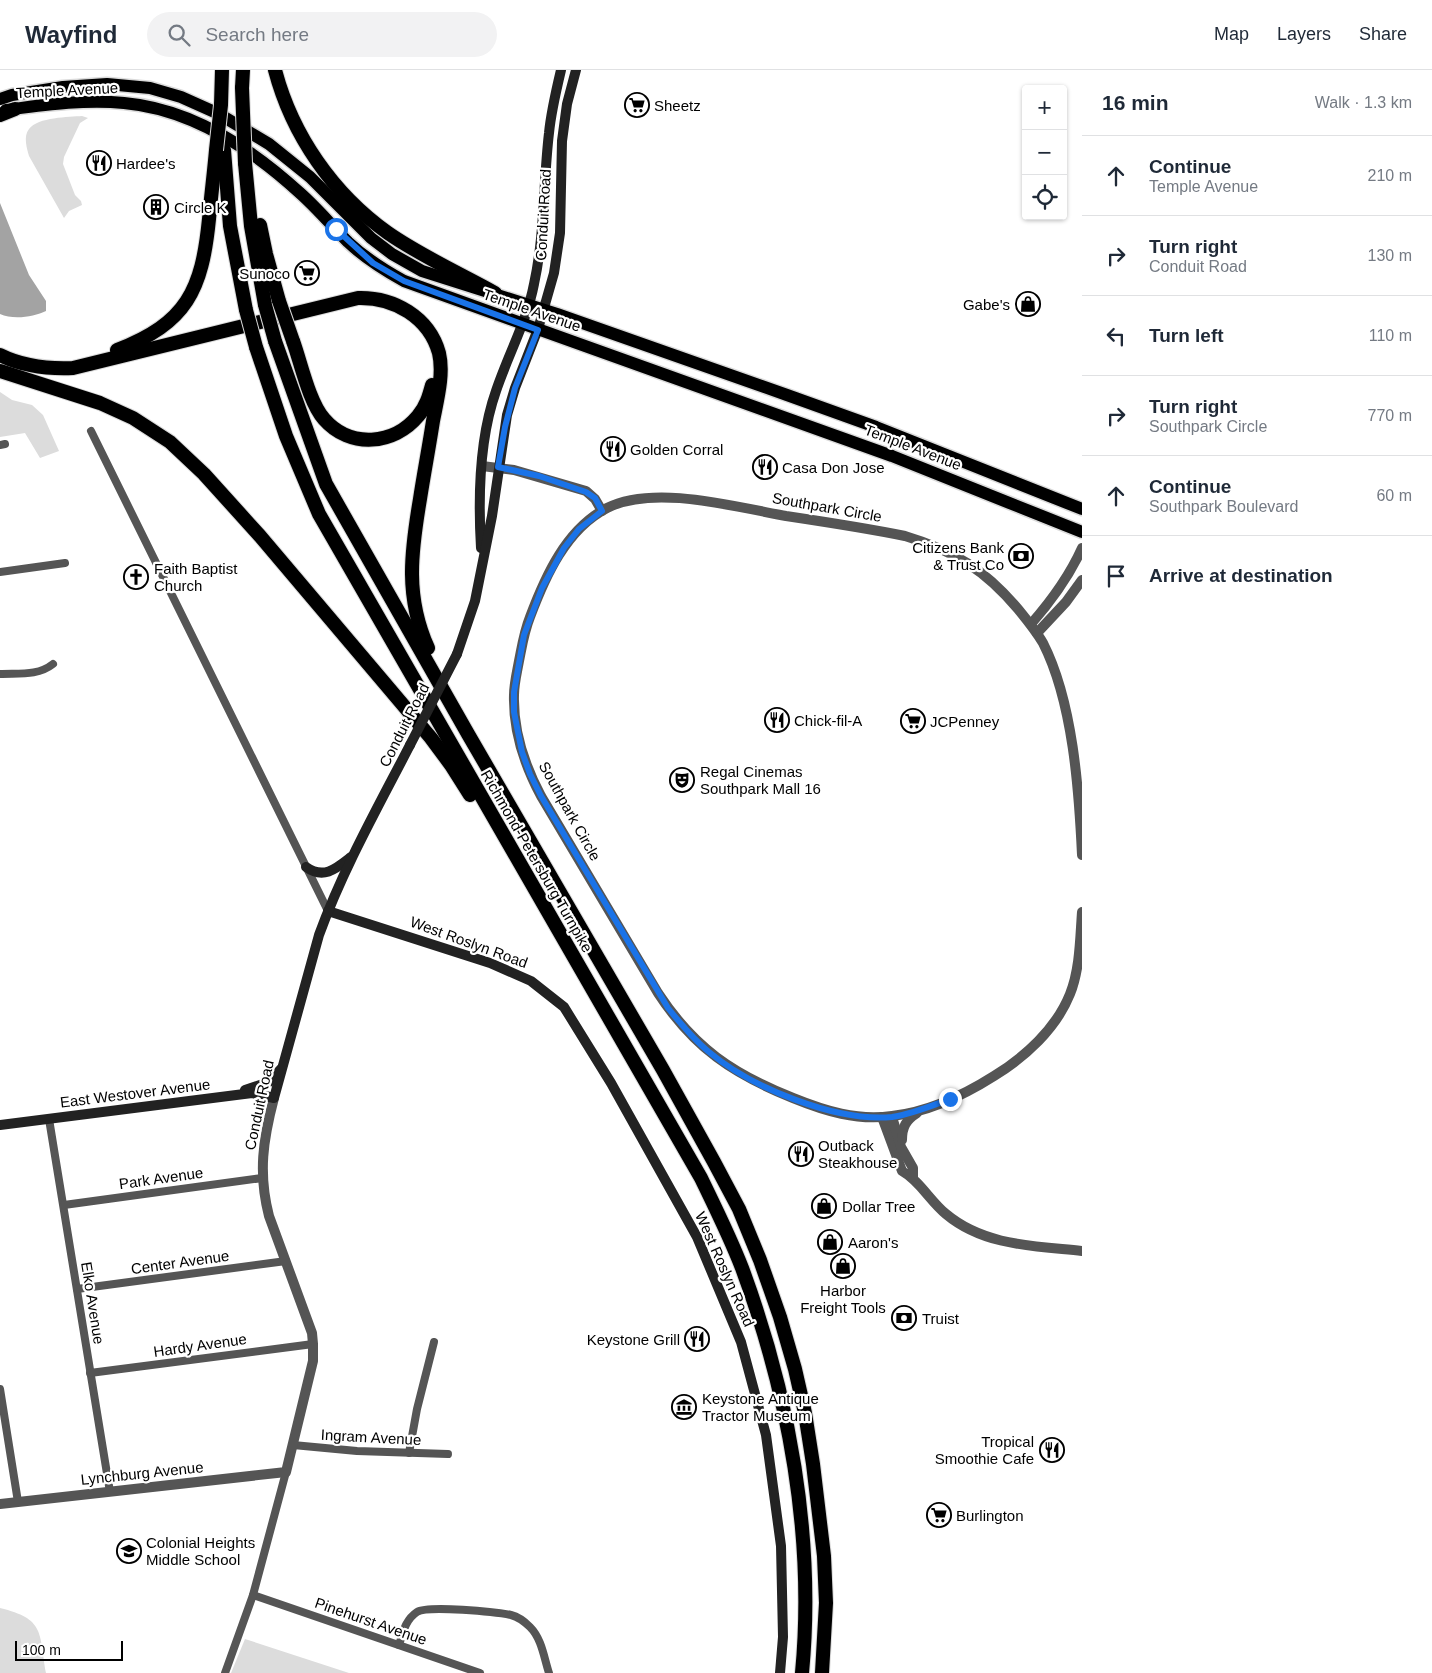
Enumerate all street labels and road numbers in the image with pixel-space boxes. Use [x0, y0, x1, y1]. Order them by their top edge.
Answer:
street label: Temple Avenue [15, 79, 119, 101]
street label: Conduit Road [532, 169, 554, 261]
street label: Temple Avenue [481, 285, 583, 335]
street label: Temple Avenue [862, 421, 964, 473]
street label: Southpark Circle [771, 489, 883, 525]
street label: Conduit Road [376, 680, 432, 770]
street label: Southpark Circle [536, 758, 604, 864]
street label: Richmond-Petersburg Turnpike [478, 767, 596, 955]
street label: West Roslyn Road [408, 913, 530, 971]
street label: Conduit Road [241, 1058, 277, 1152]
street label: East Westover Avenue [59, 1075, 211, 1111]
street label: Park Avenue [118, 1164, 204, 1192]
street label: West Roslyn Road [692, 1209, 758, 1329]
street label: Center Avenue [130, 1247, 230, 1277]
street label: Elko Avenue [78, 1261, 108, 1345]
street label: Hardy Avenue [152, 1330, 248, 1360]
street label: Ingram Avenue [320, 1426, 422, 1448]
street label: Lynchburg Avenue [80, 1458, 204, 1488]
street label: Pinehurst Avenue [313, 1594, 429, 1648]

